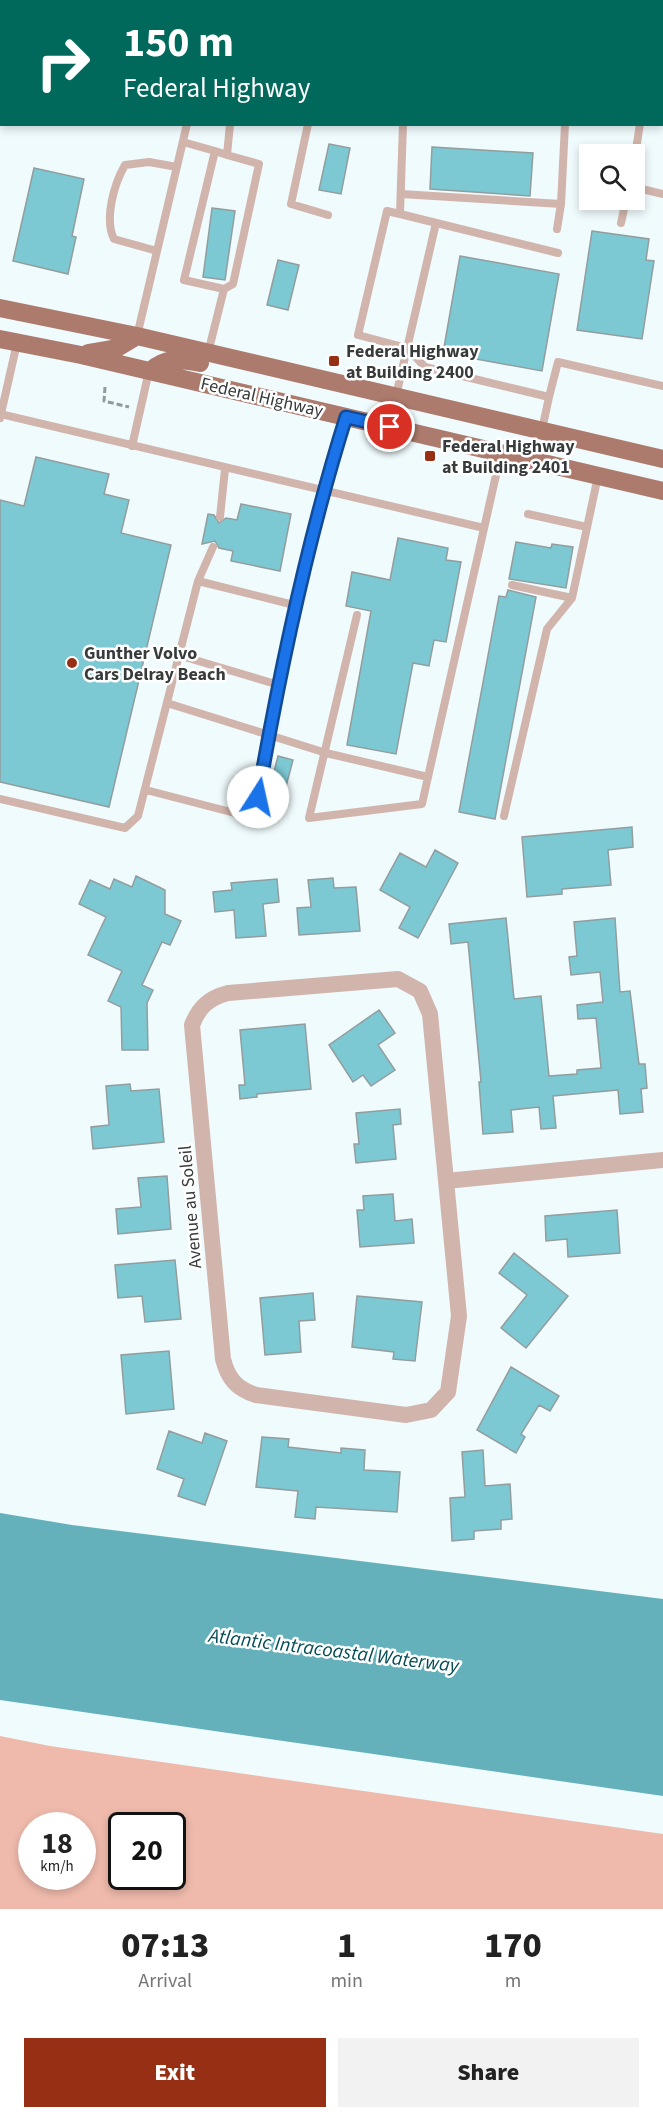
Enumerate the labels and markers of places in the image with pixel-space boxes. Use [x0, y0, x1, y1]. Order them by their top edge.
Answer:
place label: Federal Highway at Building 2400 [346, 339, 479, 385]
marker: Federal Highway at Building 2400 [327, 354, 341, 368]
pin [364, 401, 415, 452]
place label: Federal Highway at Building 2401 [442, 434, 575, 480]
marker: Federal Highway at Building 2401 [423, 449, 437, 463]
place label: Gunther Volvo Cars Delray Beach [84, 641, 226, 687]
marker: Gunther Volvo Cars Delray Beach [65, 656, 79, 670]

